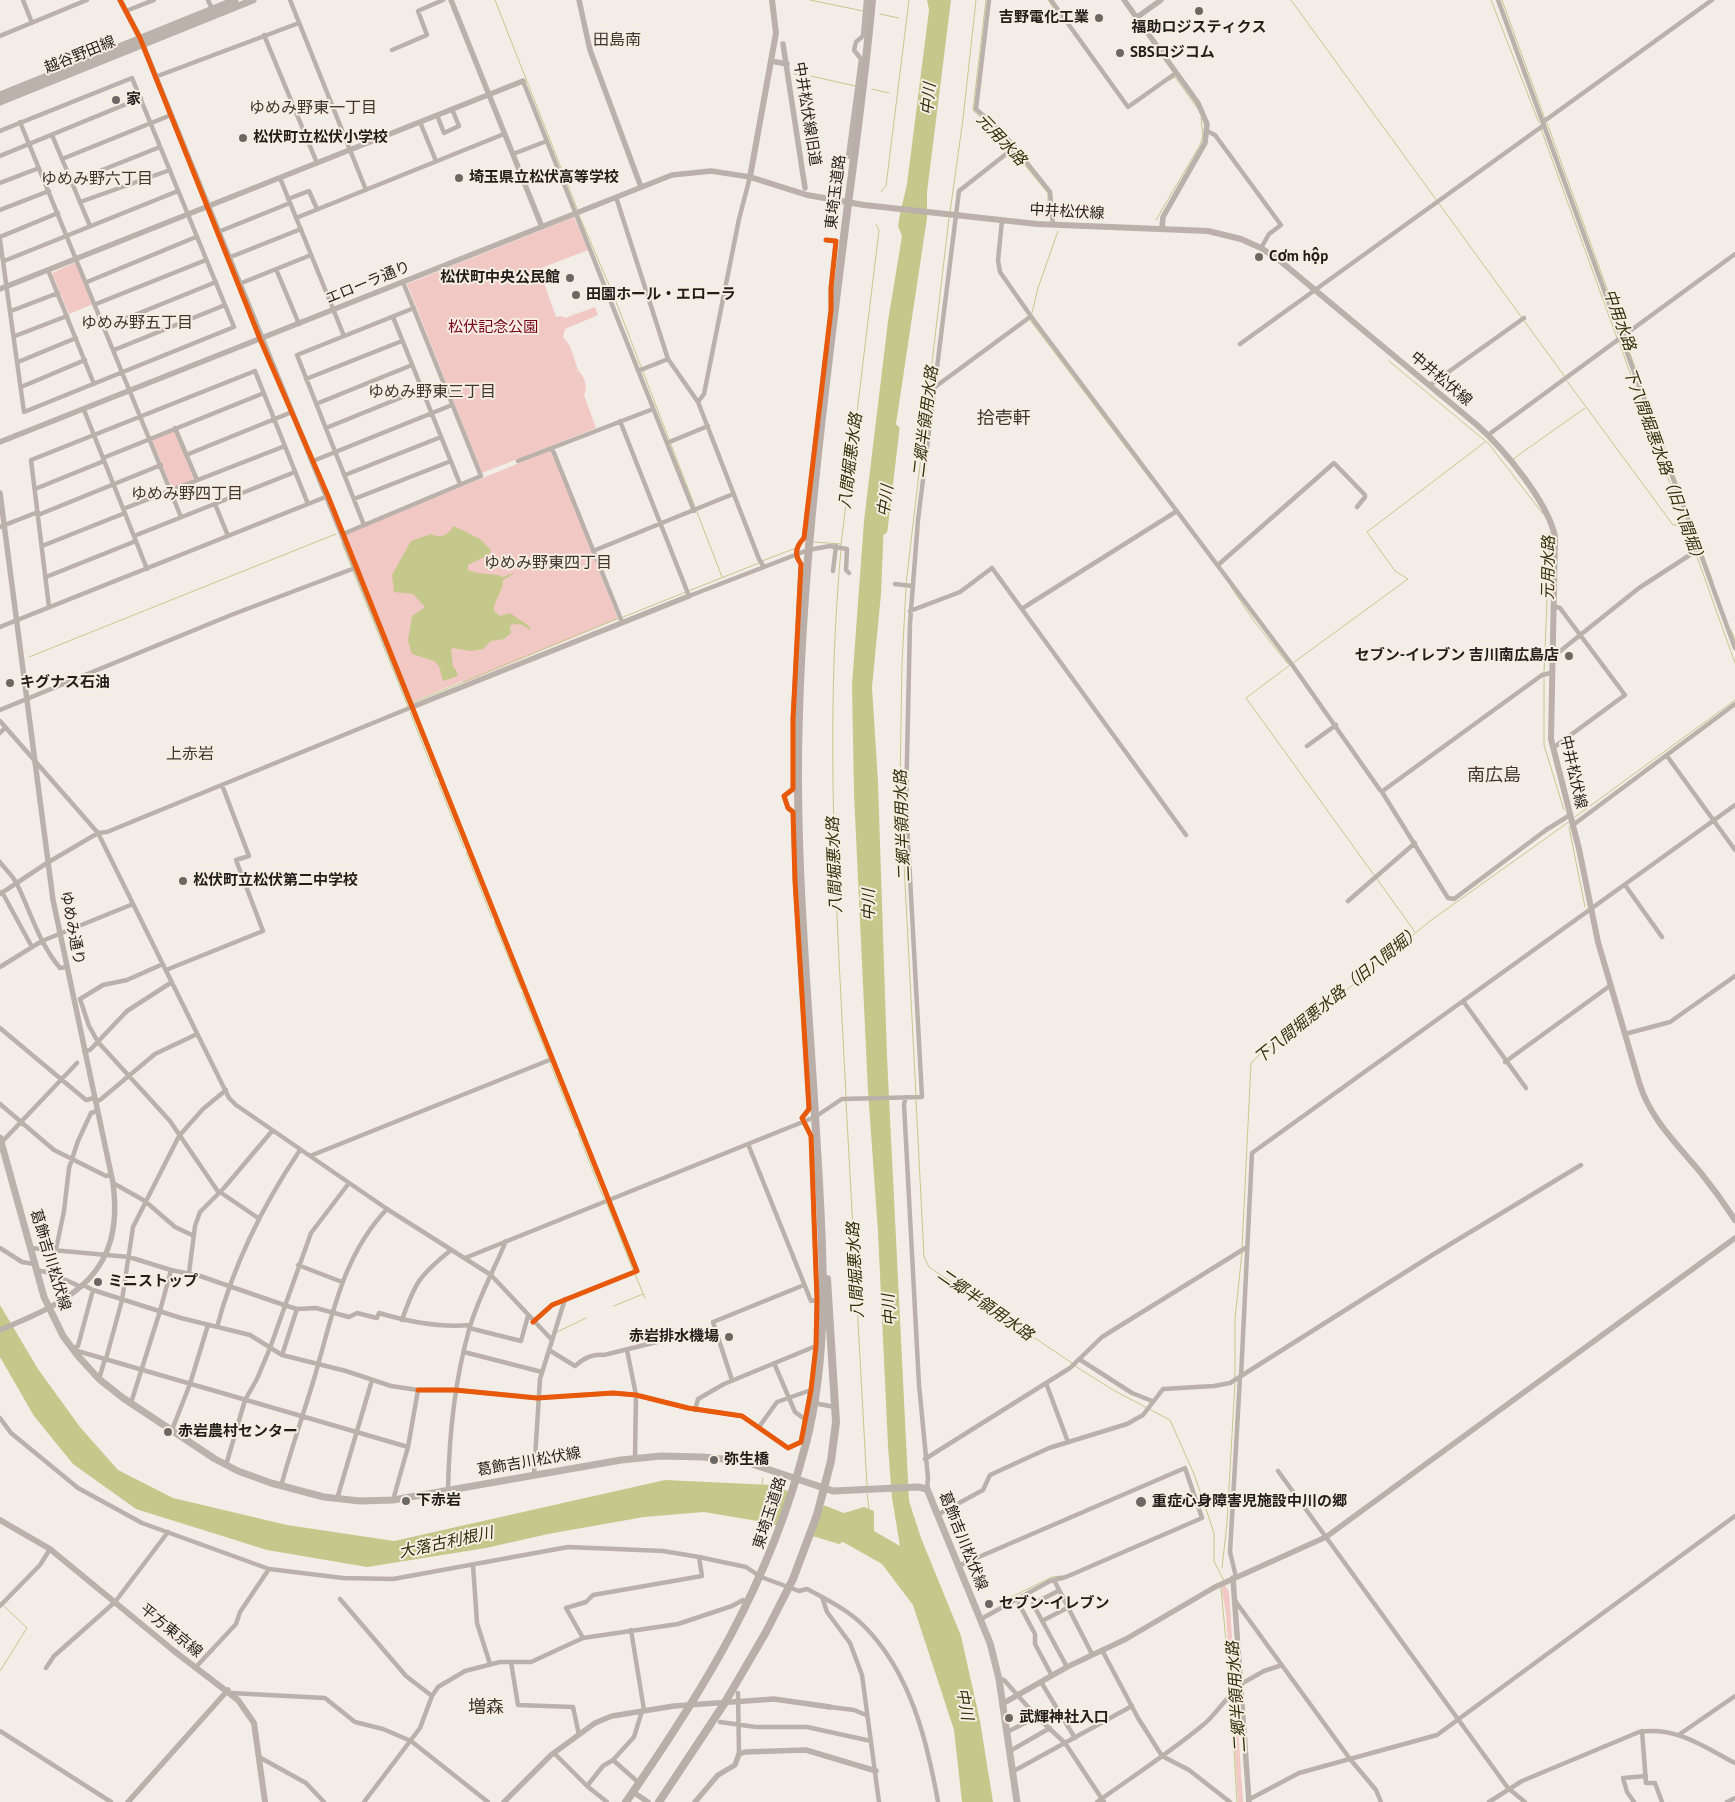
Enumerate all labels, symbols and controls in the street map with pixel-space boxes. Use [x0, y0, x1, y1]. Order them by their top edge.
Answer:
marker: 福助ロジスティクス [1193, 5, 1205, 17]
place label: 吉野電化工業 [999, 9, 1089, 27]
marker: 吉野電化工業 [1093, 12, 1105, 24]
place label: 福助ロジスティクス [1132, 19, 1266, 37]
district label: 田島南 [593, 30, 641, 50]
street label: 越谷野田線 [42, 33, 118, 77]
place label: SBSロジコム [1130, 44, 1215, 62]
marker: SBSロジコム [1114, 47, 1126, 59]
street label: 中井松伏線旧道 [790, 61, 824, 167]
water label: 中川 [918, 82, 940, 116]
place label: 家 [126, 91, 141, 109]
marker: 家 [110, 94, 122, 106]
district label: ゆめみ野東一丁目 [249, 98, 377, 118]
water label: 元用水路 [972, 110, 1030, 170]
place label: 松伏町立松伏小学校 [253, 129, 388, 147]
marker: 松伏町立松伏小学校 [237, 132, 249, 144]
street label: 東埼玉道路 [822, 154, 850, 230]
district label: ゆめみ野六丁目 [41, 169, 153, 189]
place label: 埼玉県立松伏高等学校 [469, 169, 619, 187]
marker: 埼玉県立松伏高等学校 [453, 172, 465, 184]
street label: 中井松伏線 [1029, 201, 1105, 223]
place label: Cơm hộp [1269, 248, 1328, 266]
marker: Cơm hộp [1253, 251, 1265, 263]
street label: エローラ通り [323, 258, 413, 308]
place label: 松伏町中央公民館 [440, 269, 560, 287]
marker: 松伏町中央公民館 [564, 272, 576, 284]
place label: 田園ホール・エローラ [586, 286, 736, 304]
water label: 中用水路 [1599, 287, 1639, 353]
marker: 田園ホール・エローラ [570, 289, 582, 301]
district label: ゆめみ野五丁目 [81, 313, 193, 333]
park label: 松伏記念公園 [448, 319, 538, 337]
street label: 中井松伏線 [1406, 348, 1476, 410]
water label: 二郷半領用水路 [910, 365, 942, 479]
water label: 下八間堀悪水路（旧八間堀） [1619, 366, 1709, 568]
district label: ゆめみ野東三丁目 [368, 382, 496, 402]
district label: 拾壱軒 [977, 408, 1031, 430]
water label: 八間堀悪水路 [836, 412, 866, 510]
district label: ゆめみ野四丁目 [131, 484, 243, 504]
water label: 中川 [874, 484, 898, 518]
water label: 元用水路 [1539, 536, 1559, 600]
district label: ゆめみ野東四丁目 [484, 553, 612, 573]
place label: セブン-イレブン 吉川南広島店 [1355, 647, 1559, 665]
marker: セブン-イレブン 吉川南広島店 [1563, 650, 1575, 662]
place label: キグナス石油 [20, 674, 110, 692]
marker: キグナス石油 [4, 677, 16, 689]
street label: 中井松伏線 [1556, 733, 1590, 811]
district label: 上赤岩 [166, 744, 214, 764]
district label: 南広島 [1467, 765, 1521, 787]
water label: 二郷半領用水路 [891, 770, 915, 882]
water label: 八間堀悪水路 [824, 817, 846, 913]
place label: 松伏町立松伏第二中学校 [193, 872, 358, 890]
marker: 松伏町立松伏第二中学校 [177, 875, 189, 887]
street label: ゆめみ通り [56, 889, 88, 967]
water label: 中川 [859, 889, 879, 921]
water label: 下八間堀悪水路（旧八間堀） [1251, 922, 1425, 1068]
street label: 葛飾吉川松伏線 [26, 1207, 74, 1313]
water label: 八間堀悪水路 [844, 1222, 868, 1318]
water label: 二郷半領用水路 [934, 1265, 1036, 1345]
place label: ミニストップ [108, 1273, 198, 1291]
marker: ミニストップ [92, 1276, 104, 1288]
water label: 中川 [879, 1293, 901, 1327]
place label: 赤岩排水機場 [629, 1328, 719, 1346]
marker: 赤岩排水機場 [723, 1331, 735, 1343]
place label: 赤岩農村センター [178, 1423, 298, 1441]
marker: 赤岩農村センター [162, 1426, 174, 1438]
street label: 葛飾吉川松伏線 [476, 1444, 582, 1480]
place label: 弥生橋 [724, 1451, 769, 1469]
marker: 弥生橋 [708, 1454, 720, 1466]
street label: 東埼玉道路 [750, 1475, 790, 1551]
street label: 葛飾吉川松伏線 [935, 1489, 991, 1593]
place label: 下赤岩 [416, 1492, 461, 1510]
place label: 重症心身障害児施設中川の郷 [1152, 1493, 1347, 1511]
marker: 下赤岩 [400, 1495, 412, 1507]
marker: 重症心身障害児施設中川の郷 [1134, 1495, 1148, 1509]
water label: 大落古利根川 [397, 1524, 495, 1562]
place label: セブン-イレブン [999, 1595, 1109, 1613]
marker: セブン-イレブン [983, 1598, 995, 1610]
street label: 平方東京線 [136, 1600, 206, 1662]
water label: 二郷半領用水路 [1224, 1640, 1250, 1754]
water label: 中川 [952, 1686, 976, 1722]
district label: 増森 [468, 1697, 504, 1719]
place label: 武輝神社入口 [1019, 1709, 1109, 1727]
marker: 武輝神社入口 [1003, 1712, 1015, 1724]

